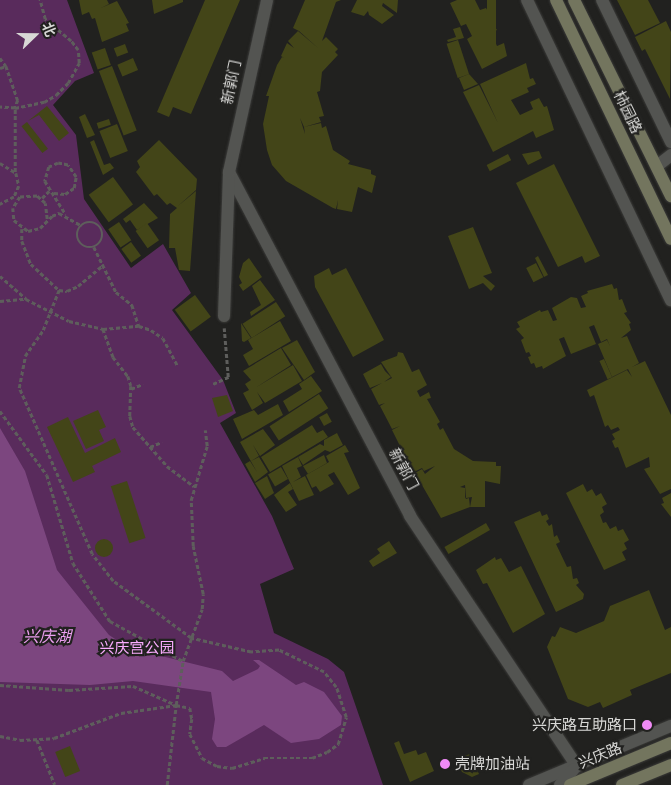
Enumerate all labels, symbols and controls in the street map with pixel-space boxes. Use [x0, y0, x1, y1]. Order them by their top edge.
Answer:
north arrow [10, 10, 60, 60]
text: 北 [38, 20, 60, 39]
street label: 新郭门 [218, 58, 244, 106]
street label: 柿园路 [610, 88, 646, 136]
street label: 新郭门 [385, 445, 423, 493]
water label: 兴庆湖 [23, 626, 71, 646]
park label: 兴庆宫公园 [100, 639, 174, 657]
place label: 兴庆路互助路口 [532, 716, 637, 734]
marker: 兴庆路互助路口 [641, 719, 653, 731]
street label: 兴庆路 [576, 738, 624, 772]
place label: 壳牌加油站 [455, 755, 530, 773]
marker: 壳牌加油站 [439, 758, 451, 770]

